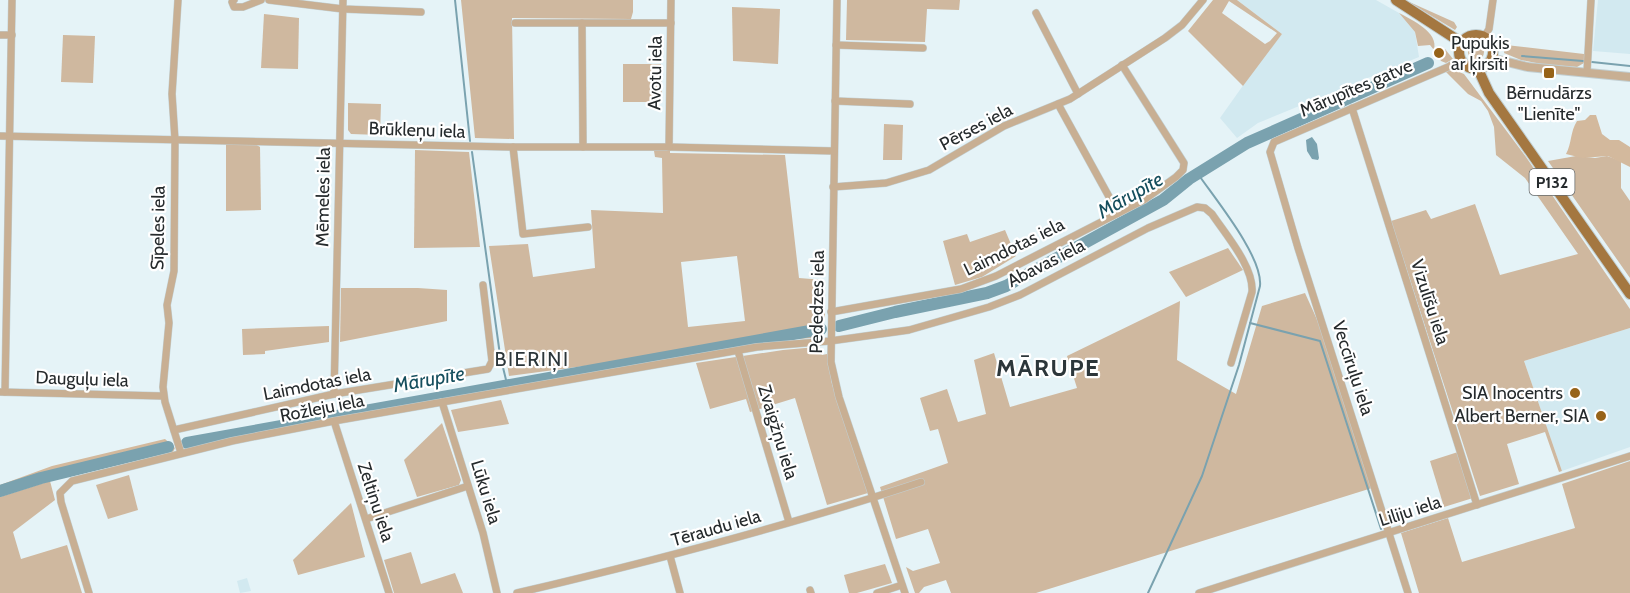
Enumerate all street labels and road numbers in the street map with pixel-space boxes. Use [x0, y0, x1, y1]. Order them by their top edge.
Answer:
street label: Avotu iela [643, 35, 667, 110]
street label: Mārupītes gatve [1296, 54, 1416, 122]
street label: Pērses iela [936, 99, 1016, 155]
street label: Brūkleņu iela [368, 117, 466, 144]
street label: Mēmeles iela [311, 147, 335, 247]
road number: P132 [1530, 169, 1574, 195]
street label: Sīpeles iela [146, 185, 170, 270]
street label: Laimdotas iela [960, 213, 1068, 281]
street label: Abavas iela [1003, 234, 1089, 292]
street label: Pededzes iela [805, 250, 829, 354]
street label: Vizulīšu iela [1406, 257, 1454, 348]
street label: Veccīruļu iela [1326, 318, 1379, 419]
street label: Laimdotas iela [261, 363, 373, 405]
street label: Dauguļu iela [35, 366, 129, 393]
street label: Zvaigžņu iela [752, 382, 803, 483]
street label: Rožleju iela [278, 389, 366, 427]
street label: Lūku iela [466, 457, 506, 527]
street label: Zeltiņu iela [352, 460, 399, 545]
street label: Liliju iela [1376, 491, 1444, 531]
street label: Tēraudu iela [669, 505, 764, 551]

